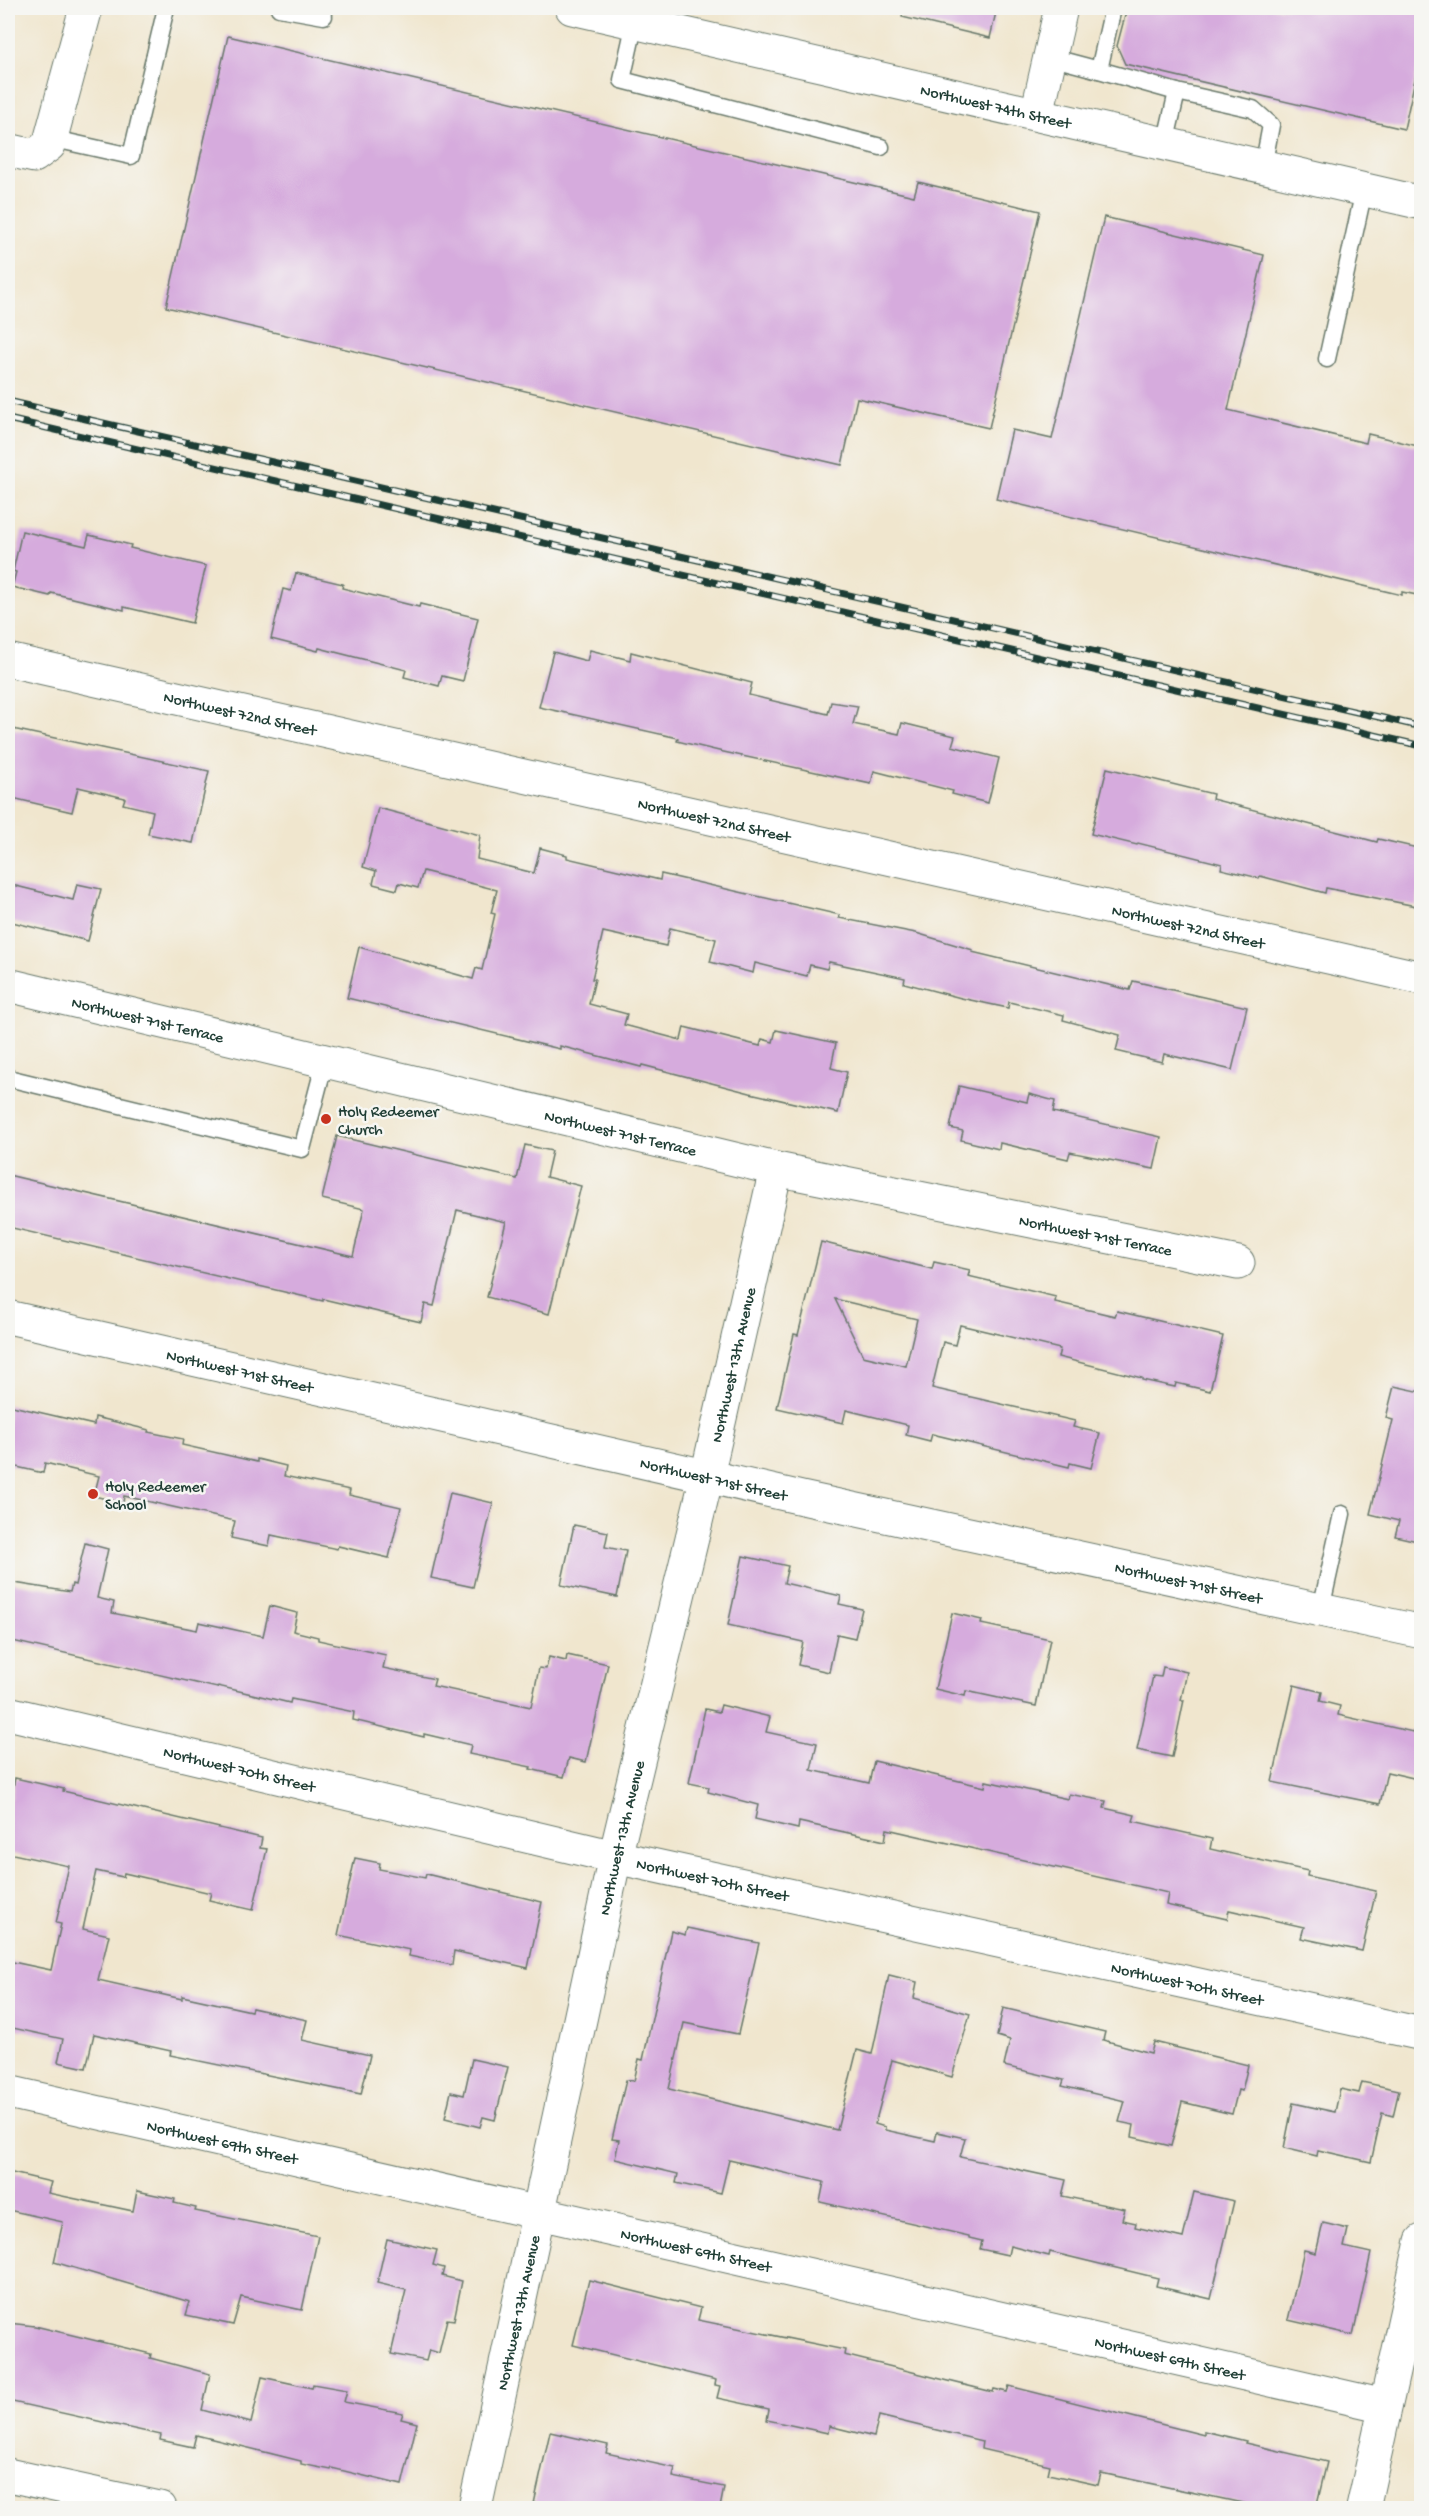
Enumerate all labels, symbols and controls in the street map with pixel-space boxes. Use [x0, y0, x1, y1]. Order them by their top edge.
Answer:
street label: Northwest 74th Street [918, 82, 1074, 135]
street label: Northwest 72nd Street [161, 689, 319, 742]
street label: Northwest 72nd Street [635, 796, 793, 849]
street label: Northwest 72nd Street [1110, 903, 1267, 956]
street label: Northwest 71st Terrace [69, 995, 226, 1050]
place label: Holy Redeemer Church [338, 1104, 440, 1141]
street label: Northwest 71st Terrace [542, 1108, 699, 1163]
marker: Holy Redeemer Church [319, 1112, 333, 1126]
street label: Northwest 71st Terrace [1017, 1213, 1174, 1262]
street label: Northwest 13th Avenue [709, 1285, 762, 1445]
street label: Northwest 71st Street [164, 1347, 316, 1400]
street label: Northwest 71st Street [638, 1455, 790, 1508]
place label: Holy Redeemer School [105, 1479, 207, 1516]
marker: Holy Redeemer School [86, 1487, 100, 1501]
street label: Northwest 71st Street [1113, 1560, 1265, 1610]
street label: Northwest 70th Street [161, 1744, 318, 1799]
street label: Northwest 13th Avenue [597, 1758, 651, 1917]
street label: Northwest 70th Street [634, 1856, 791, 1908]
street label: Northwest 70th Street [1109, 1960, 1266, 2012]
street label: Northwest 69th Street [144, 2118, 300, 2171]
street label: Northwest 69th Street [618, 2226, 774, 2279]
street label: Northwest 13th Avenue [495, 2233, 547, 2393]
street label: Northwest 69th Street [1092, 2334, 1248, 2387]

